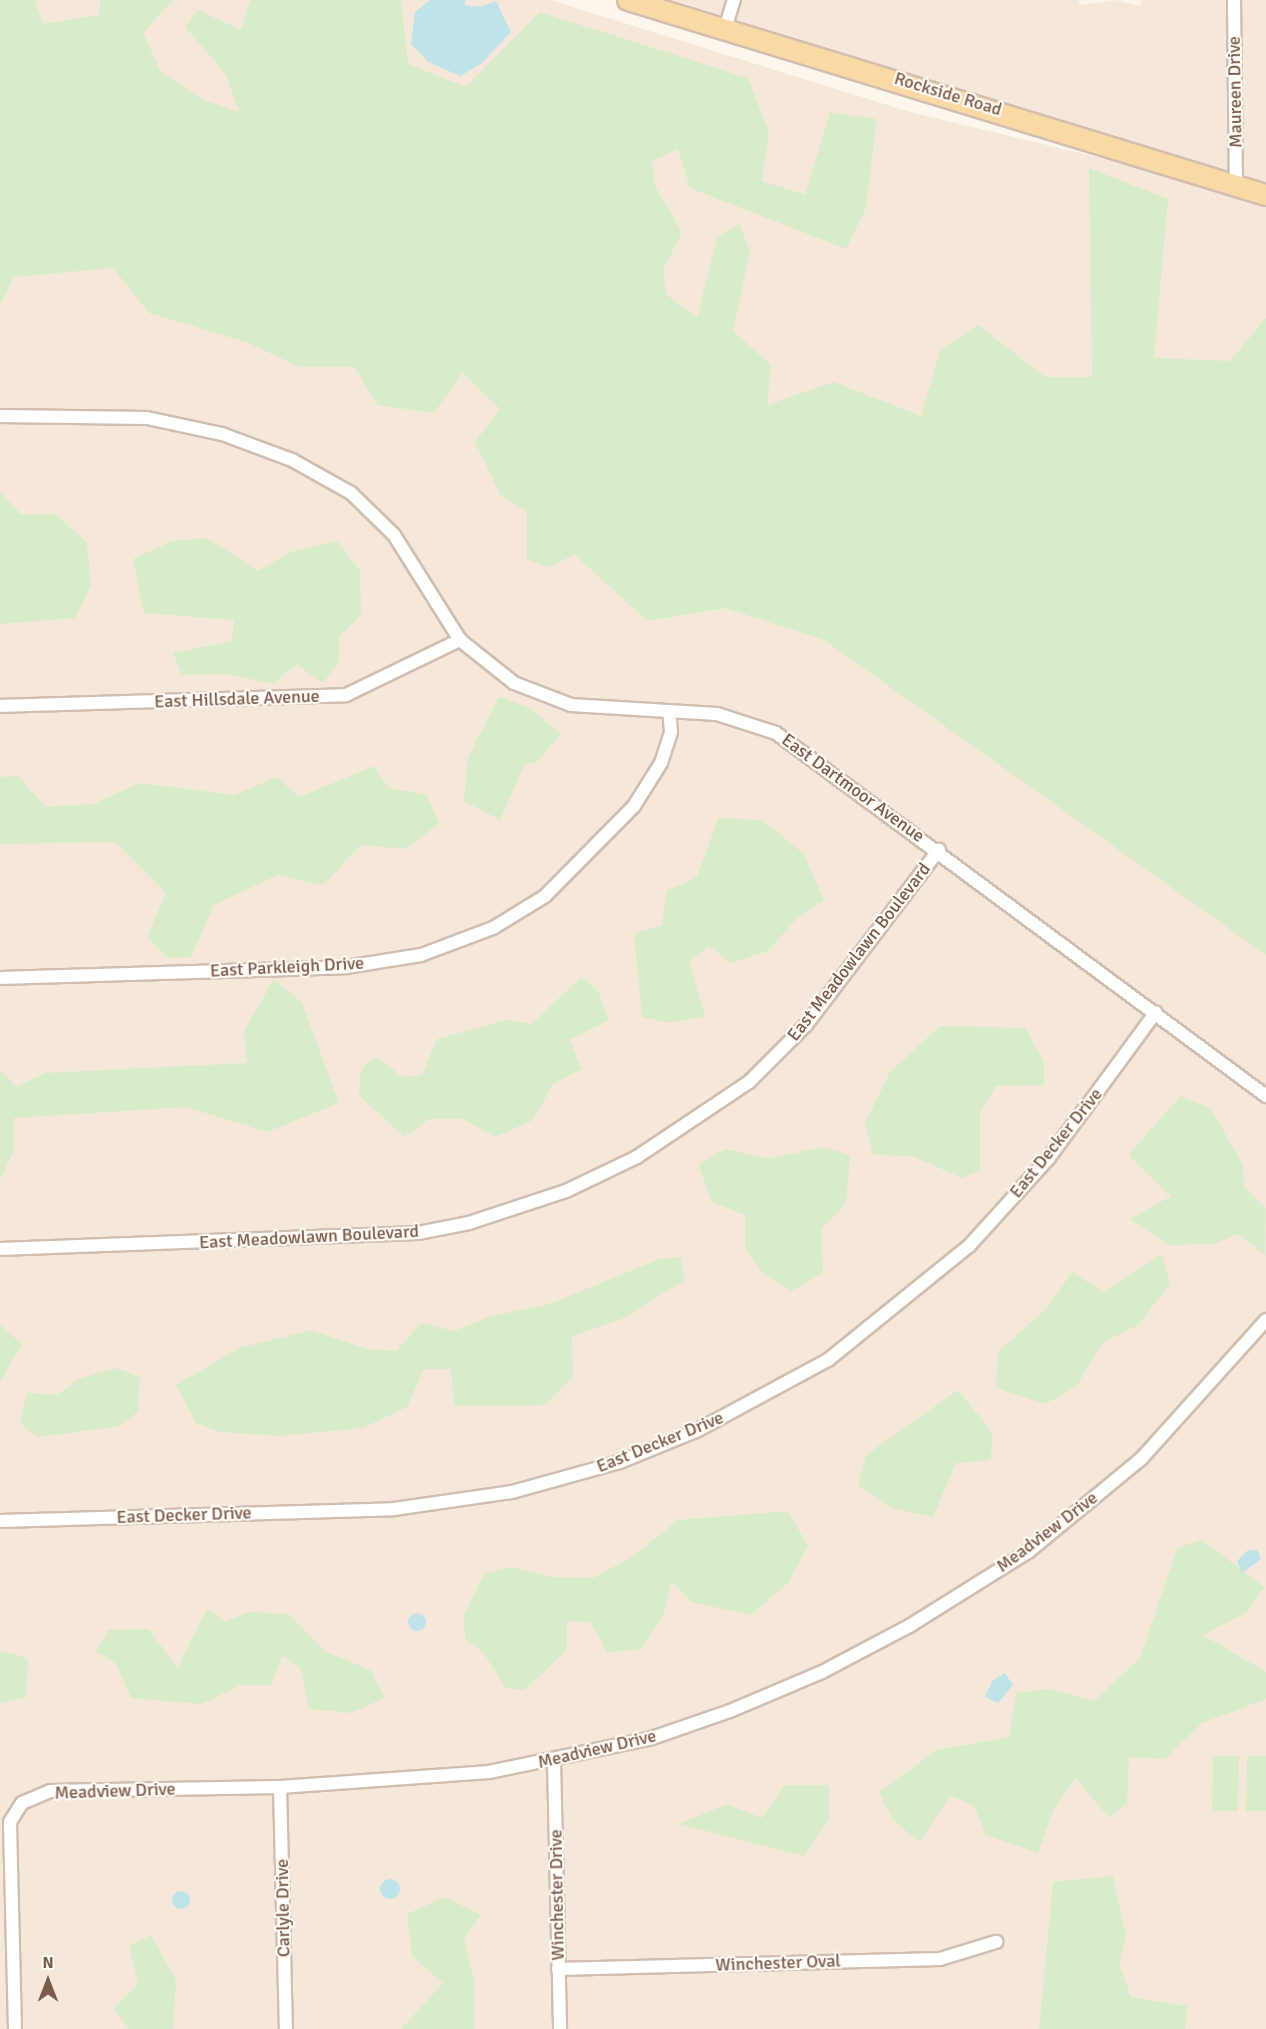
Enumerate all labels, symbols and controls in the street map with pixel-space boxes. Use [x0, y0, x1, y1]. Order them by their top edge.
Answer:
street label: Maureen Drive [1223, 36, 1247, 148]
street label: Rockside Road [892, 67, 1004, 121]
street label: East Hillsdale Avenue [154, 685, 320, 713]
street label: East Dartmoor Avenue [777, 729, 929, 847]
street label: East Meadowlawn Boulevard [783, 859, 935, 1045]
street label: East Parkleigh Drive [209, 952, 365, 982]
street label: East Decker Drive [1005, 1084, 1107, 1202]
street label: East Meadowlawn Boulevard [199, 1220, 419, 1254]
street label: East Decker Drive [593, 1407, 727, 1477]
street label: Meadview Drive [992, 1487, 1102, 1577]
street label: East Decker Drive [116, 1502, 252, 1528]
street label: Meadview Drive [536, 1725, 658, 1773]
street label: Meadview Drive [54, 1778, 176, 1804]
street label: Winchester Drive [545, 1829, 569, 1961]
street label: Carlyle Drive [271, 1859, 295, 1957]
street label: Winchester Oval [715, 1950, 841, 1976]
north arrow [18, 1951, 78, 2011]
text: N [42, 1953, 54, 1973]

